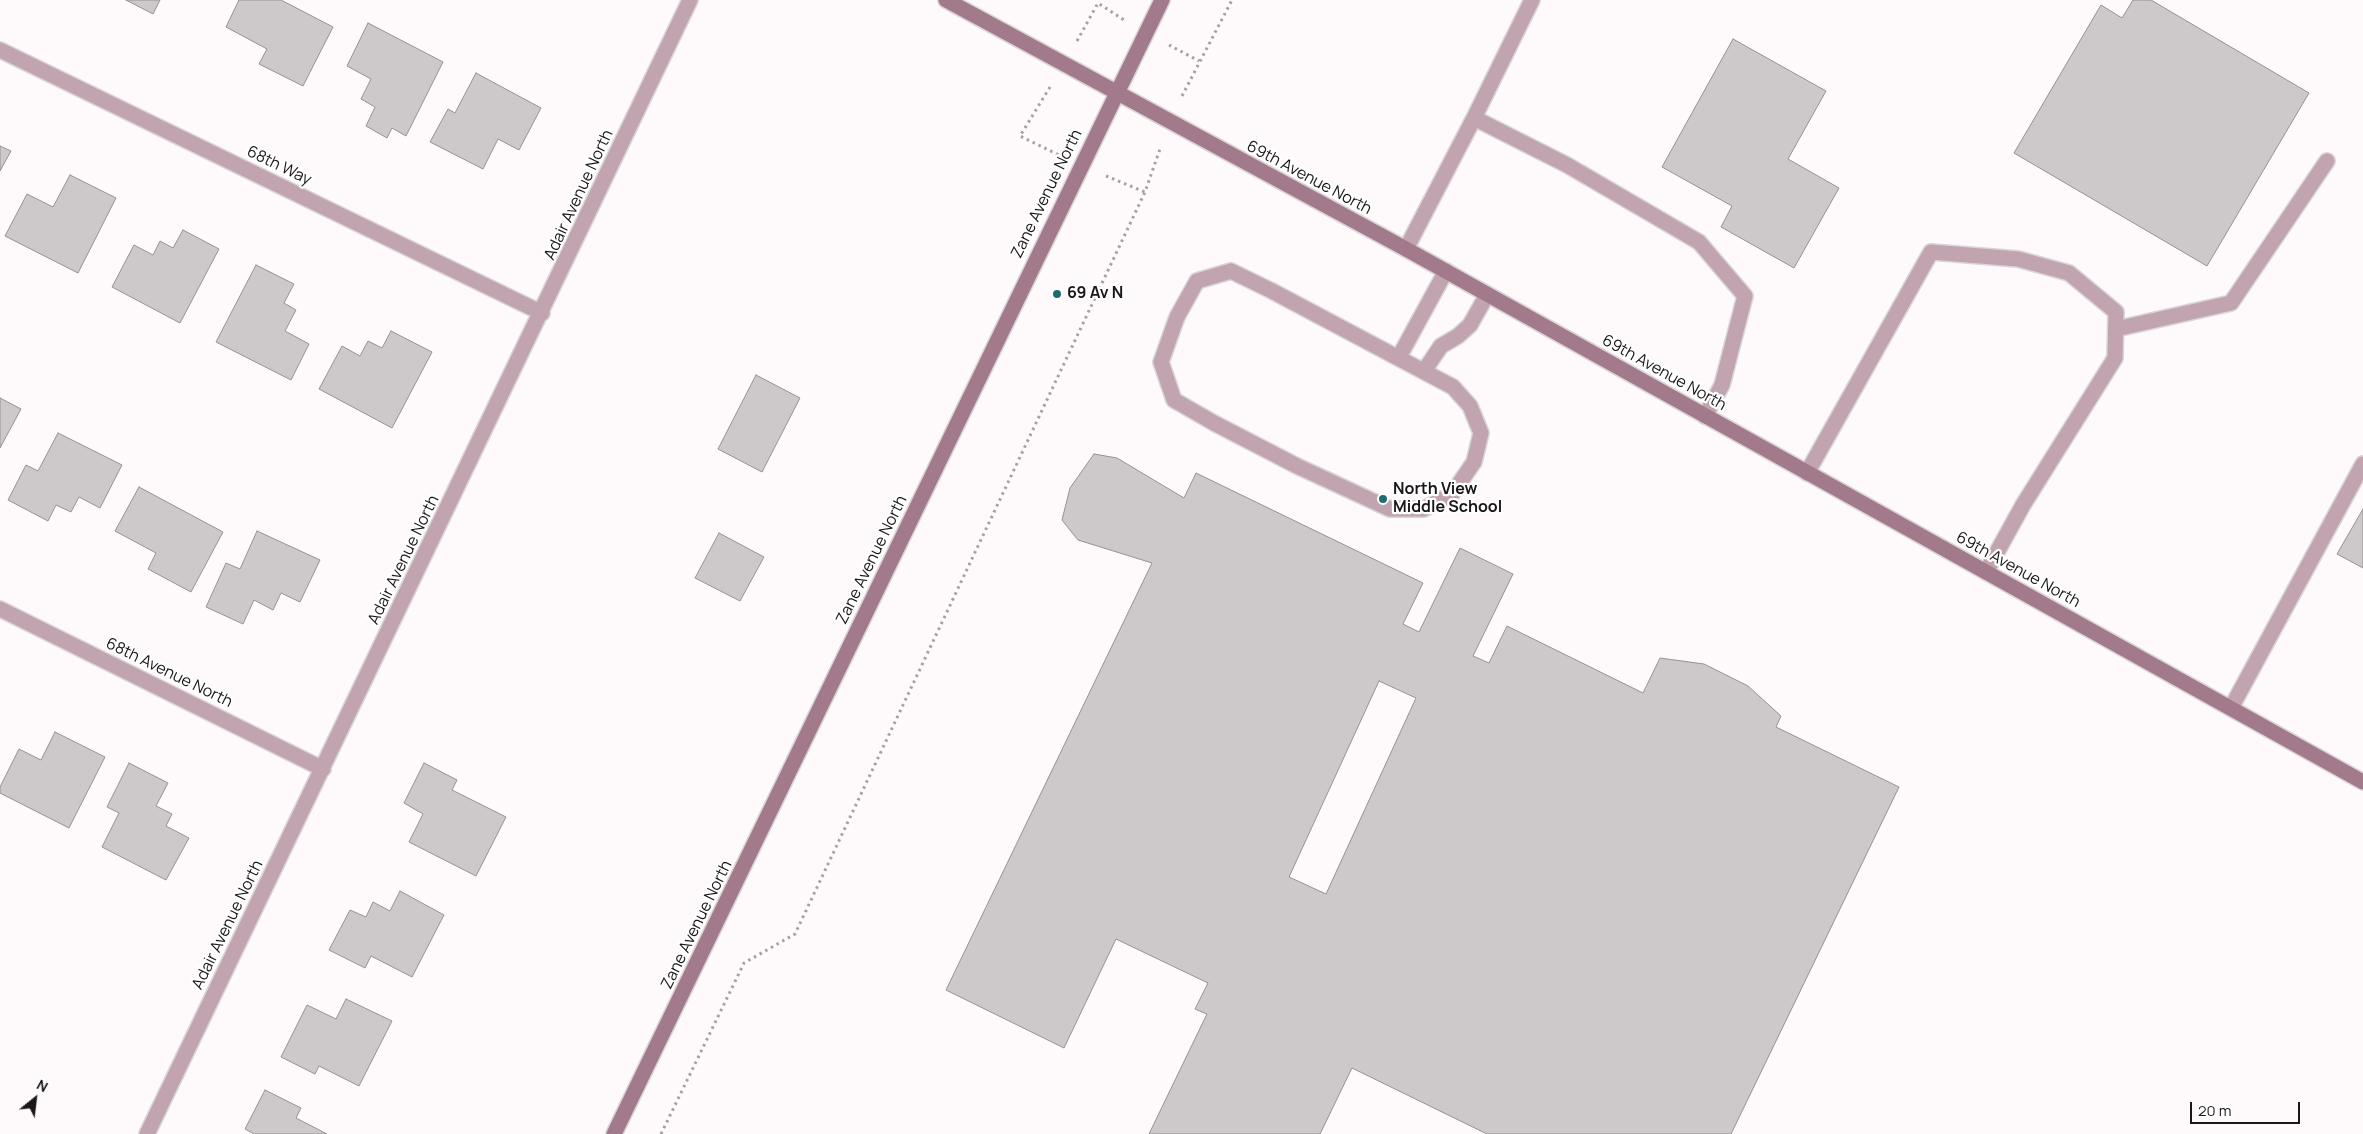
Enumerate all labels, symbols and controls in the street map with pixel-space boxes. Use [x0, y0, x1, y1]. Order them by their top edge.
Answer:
street label: Adair Avenue North [540, 127, 618, 263]
street label: Zane Avenue North [1008, 127, 1086, 261]
street label: 69th Avenue North [1243, 137, 1375, 219]
street label: 68th Way [244, 142, 314, 190]
place label: 69 Av N [1067, 284, 1123, 304]
marker: 69 Av N [1051, 288, 1063, 300]
street label: 69th Avenue North [1599, 331, 1729, 415]
place label: North View Middle School [1393, 480, 1502, 518]
street label: Adair Avenue North [364, 492, 444, 628]
street label: Zane Avenue North [833, 493, 911, 627]
marker: North View Middle School [1377, 493, 1389, 505]
street label: 69th Avenue North [1953, 528, 2083, 612]
street label: 68th Avenue North [103, 634, 235, 712]
street label: Adair Avenue North [188, 857, 268, 993]
street label: Zane Avenue North [658, 858, 736, 992]
north arrow [10, 1074, 60, 1124]
text: N [34, 1075, 52, 1096]
scale bar [2193, 1092, 2303, 1124]
text: 20 m [2198, 1100, 2231, 1121]

